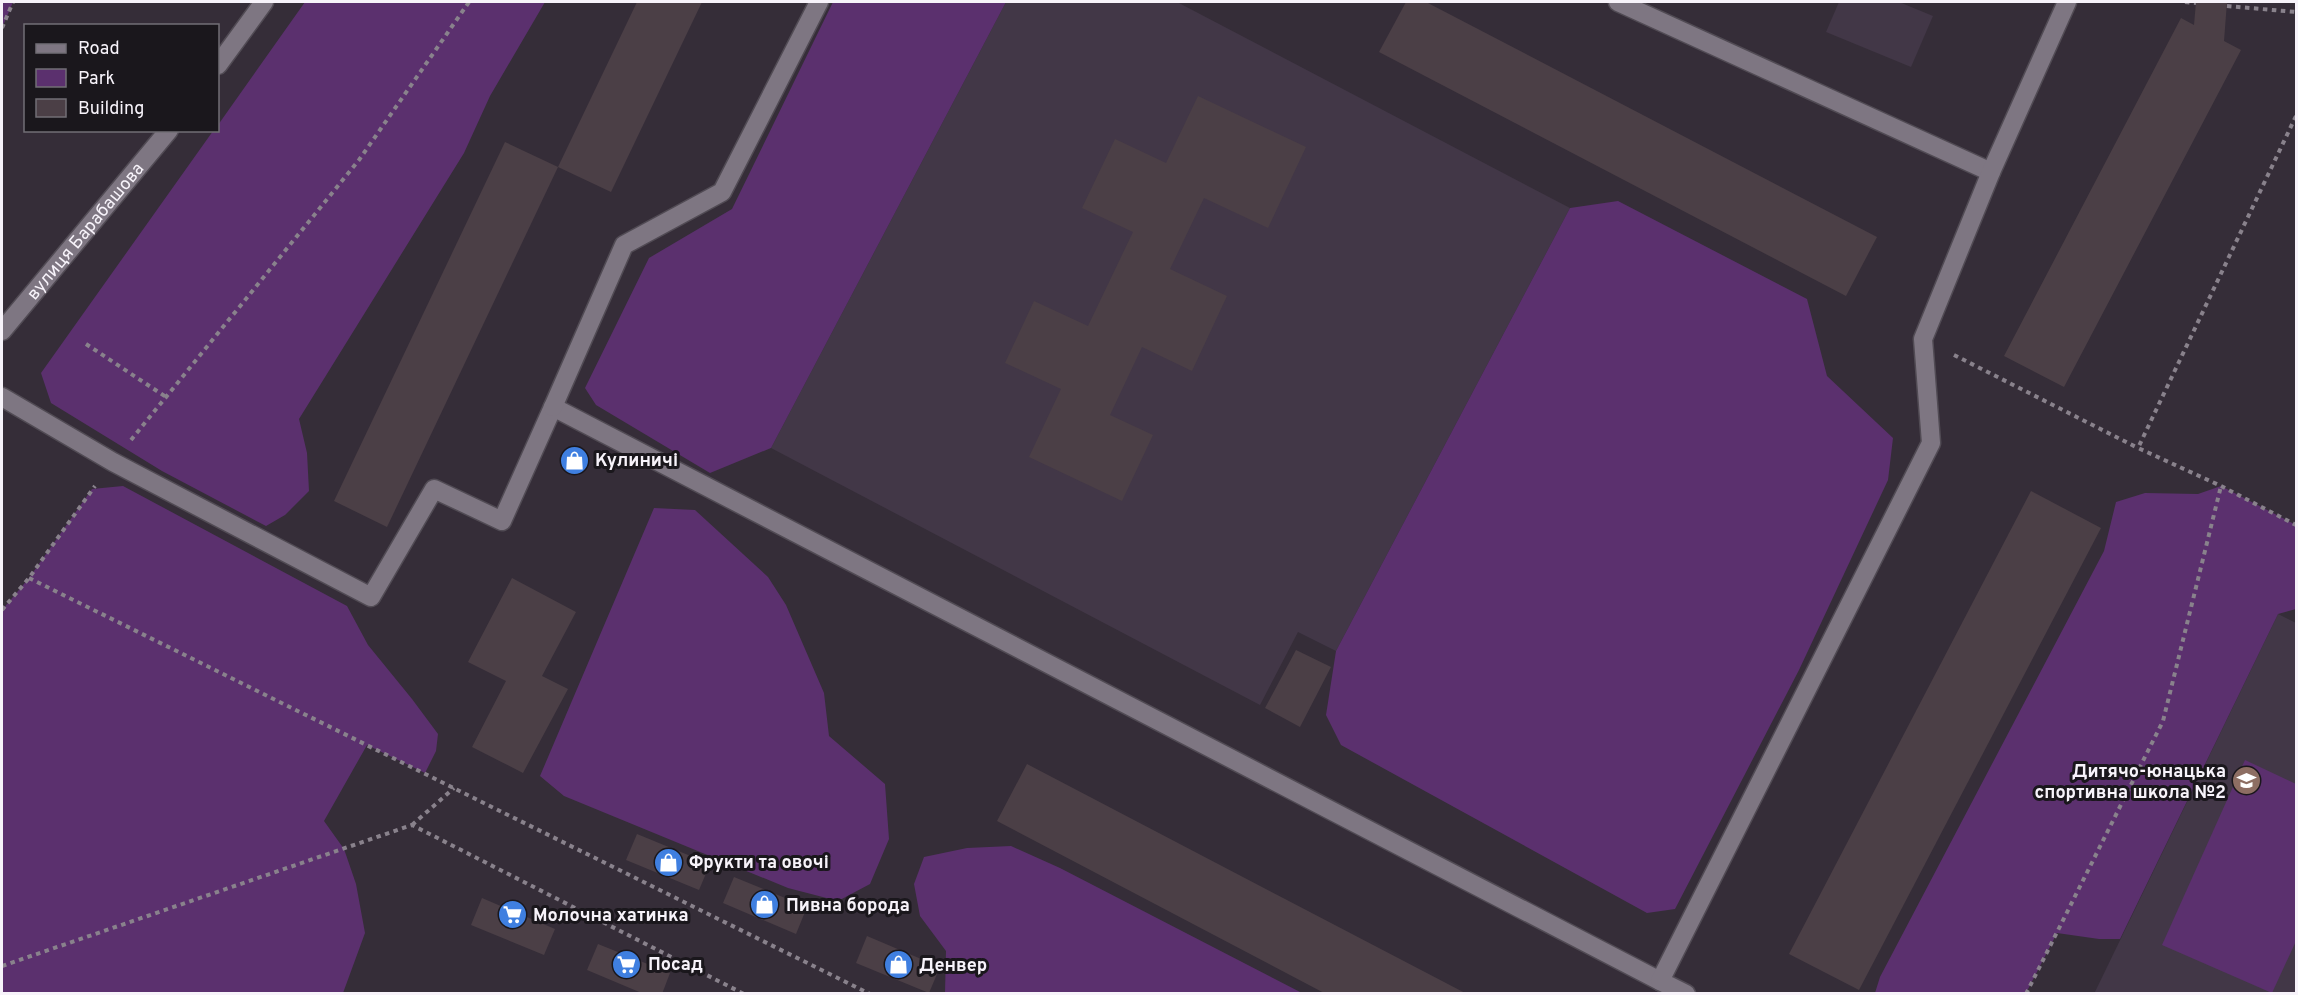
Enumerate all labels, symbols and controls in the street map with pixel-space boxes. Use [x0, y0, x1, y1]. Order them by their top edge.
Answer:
legend [24, 24, 219, 132]
text: Road [78, 38, 120, 61]
text: Park [78, 68, 115, 91]
text: Building [78, 98, 144, 121]
street label: вулиця Барабашова [22, 158, 150, 306]
shop icon: Кулиничі [558, 444, 590, 476]
place label: Кулиничі [595, 450, 678, 473]
place label: Дитячо-юнацька спортивна школа №2 [2035, 761, 2226, 805]
school or university icon: Дитячо-юнацька спортивна школа №2 [2231, 765, 2263, 797]
shop icon: Фрукти та овочі [652, 846, 684, 878]
place label: Фрукти та овочі [689, 852, 829, 875]
shop icon: Пивна борода [749, 889, 781, 921]
place label: Пивна борода [786, 895, 910, 918]
supermarket icon: Молочна хатинка [496, 899, 528, 931]
place label: Молочна хатинка [533, 905, 689, 928]
supermarket icon: Посад [611, 948, 643, 980]
shop icon: Денвер [882, 949, 914, 981]
place label: Посад [648, 954, 703, 977]
place label: Денвер [919, 955, 987, 978]

